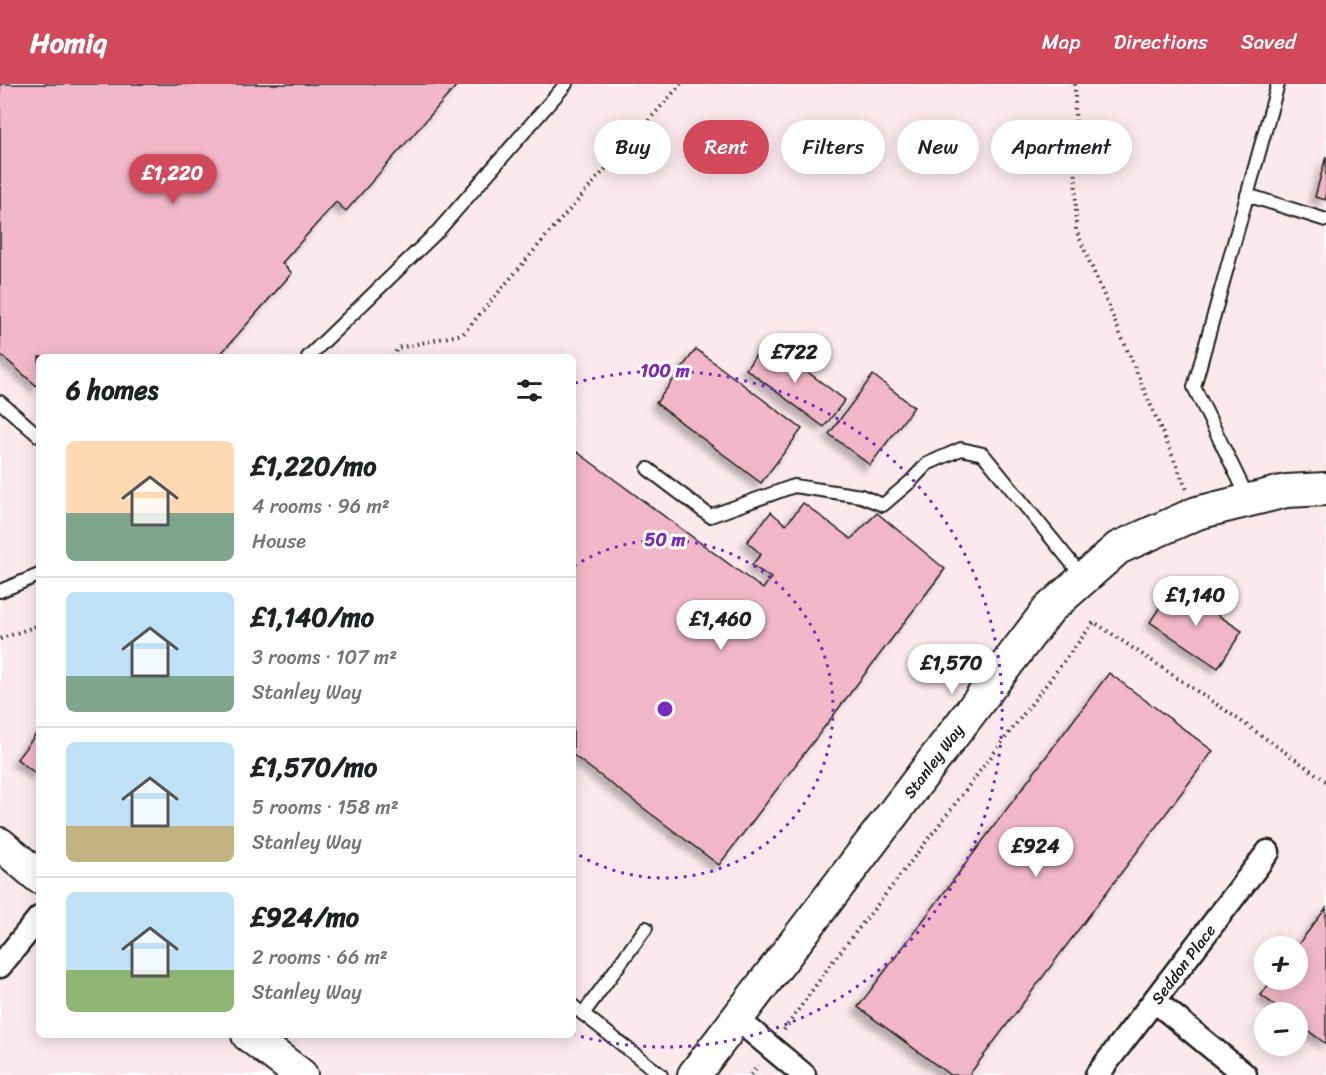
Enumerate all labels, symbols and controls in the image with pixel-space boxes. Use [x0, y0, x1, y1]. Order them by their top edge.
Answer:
text: Homiq [30, 18, 107, 67]
text: Map [1042, 23, 1080, 61]
text: Directions [1113, 23, 1208, 61]
text: Saved [1241, 23, 1296, 61]
chip: Buy [594, 120, 671, 174]
chip: Rent [683, 120, 769, 174]
chip: Filters [781, 120, 885, 174]
chip: New [897, 120, 979, 174]
chip: Apartment [991, 120, 1132, 174]
pin: £1,220 [124, 154, 222, 205]
text: £1,220 [143, 156, 203, 191]
pin: £722 [759, 333, 831, 384]
text: £722 [772, 335, 818, 370]
text: 100 m [641, 355, 690, 387]
text: 6 homes [66, 367, 158, 413]
icon: filters [513, 374, 546, 407]
text: £1,220/mo [252, 443, 376, 489]
icon: home [114, 465, 186, 537]
text: 4 rooms · 96 m² [252, 489, 390, 524]
text: House [252, 524, 306, 559]
text: 50 m [645, 524, 686, 556]
pin: £1,140 [1147, 576, 1245, 627]
text: £1,140 [1167, 578, 1225, 613]
text: £1,140/mo [252, 594, 374, 640]
pin: £1,460 [672, 600, 770, 651]
text: £1,460 [690, 602, 752, 637]
icon: home [114, 616, 186, 688]
text: 3 rooms · 107 m² [252, 640, 397, 675]
pin: £1,570 [903, 644, 1001, 695]
text: £1,570 [922, 646, 982, 681]
text: Stanley Way [252, 675, 362, 710]
centre of rings [655, 699, 675, 719]
street label: Stanley Way [895, 717, 972, 805]
text: £1,570/mo [252, 744, 377, 790]
icon: home [114, 766, 186, 838]
text: 5 rooms · 158 m² [252, 790, 399, 825]
text: Stanley Way [252, 825, 362, 860]
pin: £924 [1000, 827, 1072, 878]
text: £924 [1013, 829, 1059, 864]
text: £924/mo [252, 894, 359, 940]
icon: home [114, 916, 186, 988]
street label: Seddon Place [1143, 918, 1223, 1011]
map controls [1254, 936, 1308, 1056]
button: + [1254, 936, 1308, 990]
text: 2 rooms · 66 m² [252, 940, 388, 975]
text: Stanley Way [252, 975, 362, 1010]
button: − [1254, 1002, 1308, 1056]

